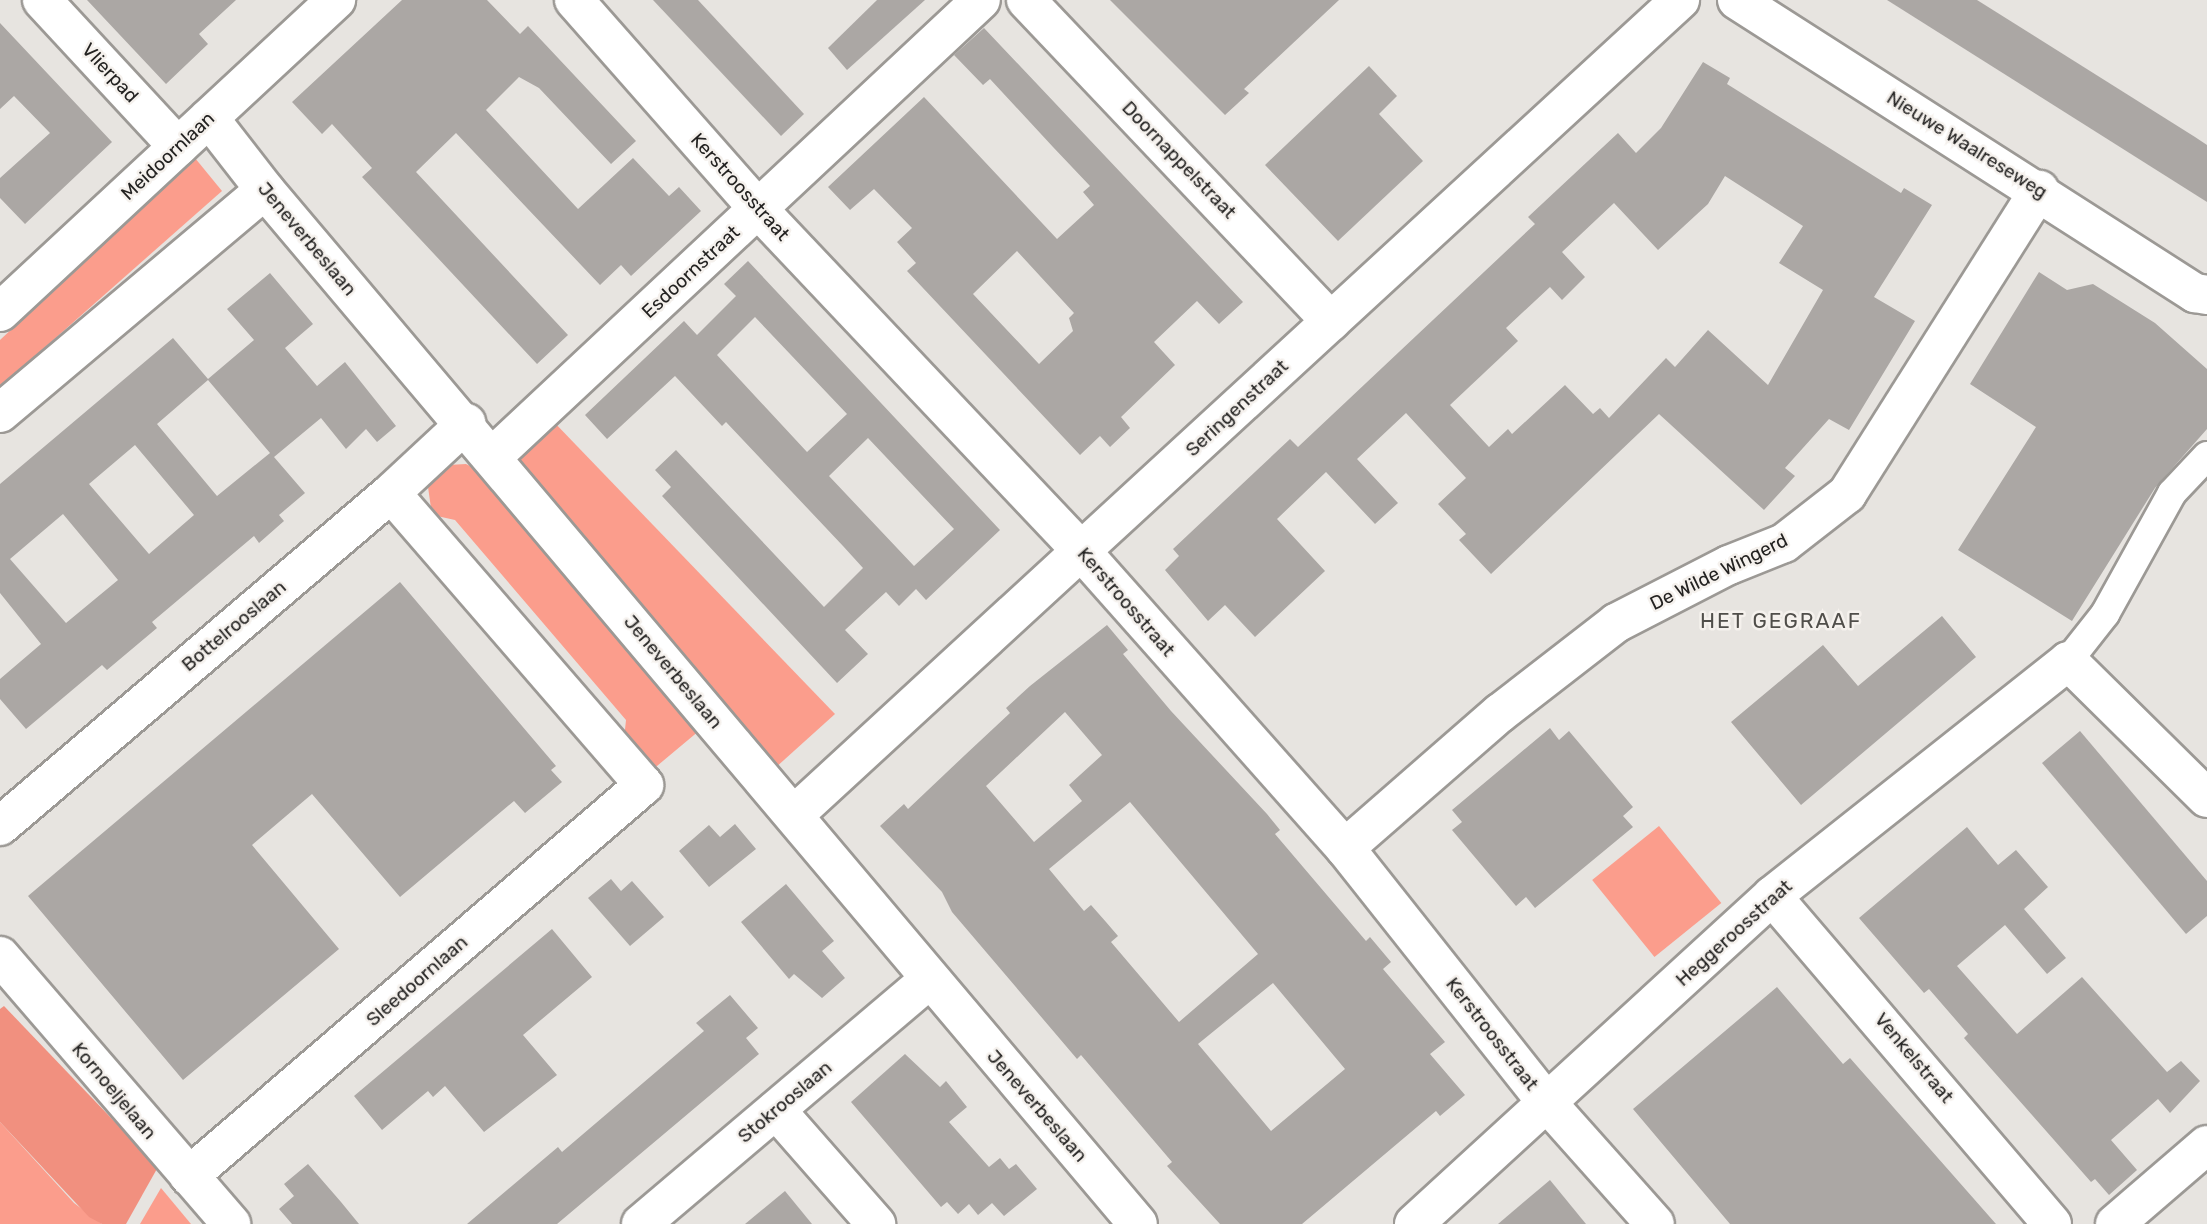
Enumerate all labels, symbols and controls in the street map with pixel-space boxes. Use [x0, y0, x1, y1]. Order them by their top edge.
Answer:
street label: Vlierpad [77, 39, 143, 107]
street label: Nieuwe Waalreseweg [1882, 86, 2052, 204]
street label: Doornappelstraat [1117, 97, 1241, 223]
street label: Meidoornlaan [117, 107, 219, 205]
street label: Kerstroosstraat [686, 129, 794, 245]
street label: Jeneverbeslaan [253, 178, 361, 300]
street label: Esdoornstraat [637, 221, 745, 323]
street label: Seringenstraat [1181, 355, 1293, 461]
street label: De Wilde Wingerd [1646, 529, 1792, 615]
street label: Kerstroosstraat [1073, 543, 1179, 661]
street label: Bottelrooslaan [177, 576, 291, 676]
district label: HET GEGRAAF [1701, 608, 1861, 634]
street label: Jeneverbeslaan [619, 611, 727, 733]
street label: Heggeroosstraat [1671, 875, 1797, 991]
street label: Sleedoornlaan [362, 931, 472, 1031]
street label: Kerstroosstraat [1441, 973, 1543, 1095]
street label: Venkelstraat [1870, 1008, 1958, 1108]
street label: Kornoeljelaan [67, 1038, 161, 1144]
street label: Jeneverbeslaan [982, 1045, 1092, 1167]
street label: Stokrooslaan [733, 1056, 837, 1148]

